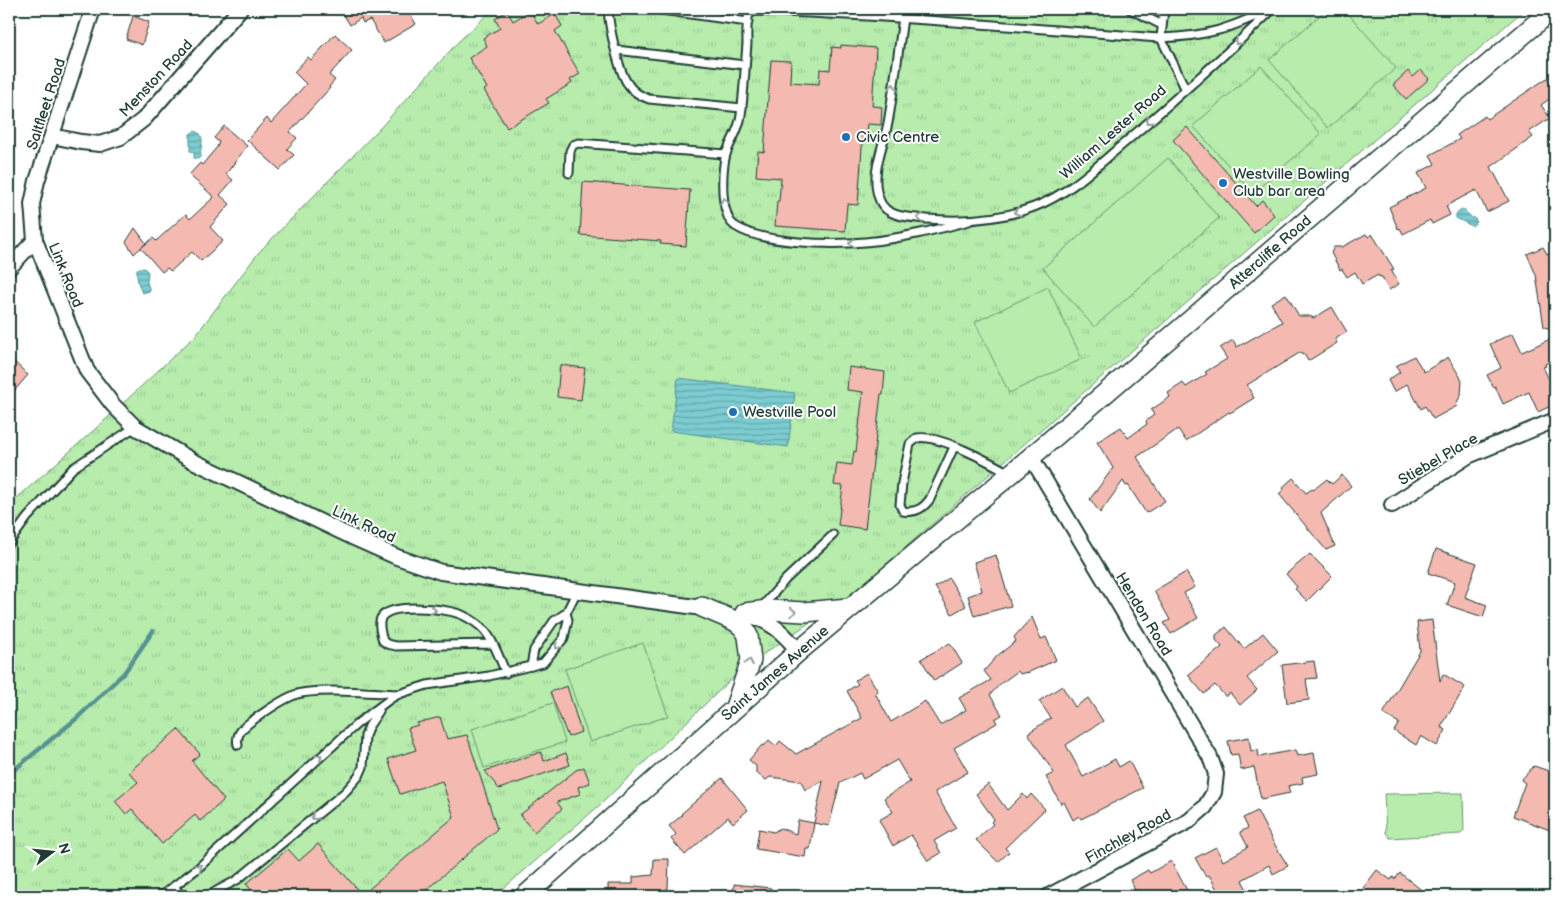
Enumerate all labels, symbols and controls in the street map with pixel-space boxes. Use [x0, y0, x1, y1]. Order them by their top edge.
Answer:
street label: Menston Road [116, 36, 197, 121]
one-way arrow [1234, 37, 1243, 46]
street label: Saltfleet Road [23, 56, 70, 152]
street label: William Lester Road [1056, 81, 1170, 184]
one-way arrow [887, 83, 898, 91]
one-way arrow [1146, 115, 1155, 124]
place label: Civic Centre [856, 128, 939, 147]
marker: Civic Centre [840, 131, 852, 143]
place label: Westville Bowling Club bar area [1233, 165, 1350, 201]
marker: Westville Bowling Club bar area [1217, 177, 1229, 189]
one-way arrow [720, 196, 730, 205]
one-way arrow [1013, 207, 1021, 217]
street label: Attercliffe Road [1225, 211, 1316, 294]
one-way arrow [916, 213, 924, 224]
one-way arrow [848, 237, 856, 248]
street label: Link Road [44, 240, 87, 310]
place label: Westville Pool [743, 403, 836, 422]
marker: Westville Pool [727, 406, 739, 418]
street label: Stiebel Place [1395, 429, 1482, 490]
street label: Link Road [329, 501, 399, 547]
street label: Hendon Road [1111, 569, 1176, 660]
one-way arrow [430, 604, 438, 615]
one-way arrow [790, 606, 798, 617]
street label: Saint James Avenue [718, 621, 833, 725]
one-way arrow [554, 640, 563, 649]
one-way arrow [743, 658, 754, 666]
one-way arrow [314, 754, 323, 763]
street label: Finchley Road [1082, 805, 1175, 868]
one-way arrow [311, 811, 320, 820]
north arrow [28, 828, 78, 878]
text: N [54, 841, 74, 856]
one-way arrow [194, 863, 203, 872]

